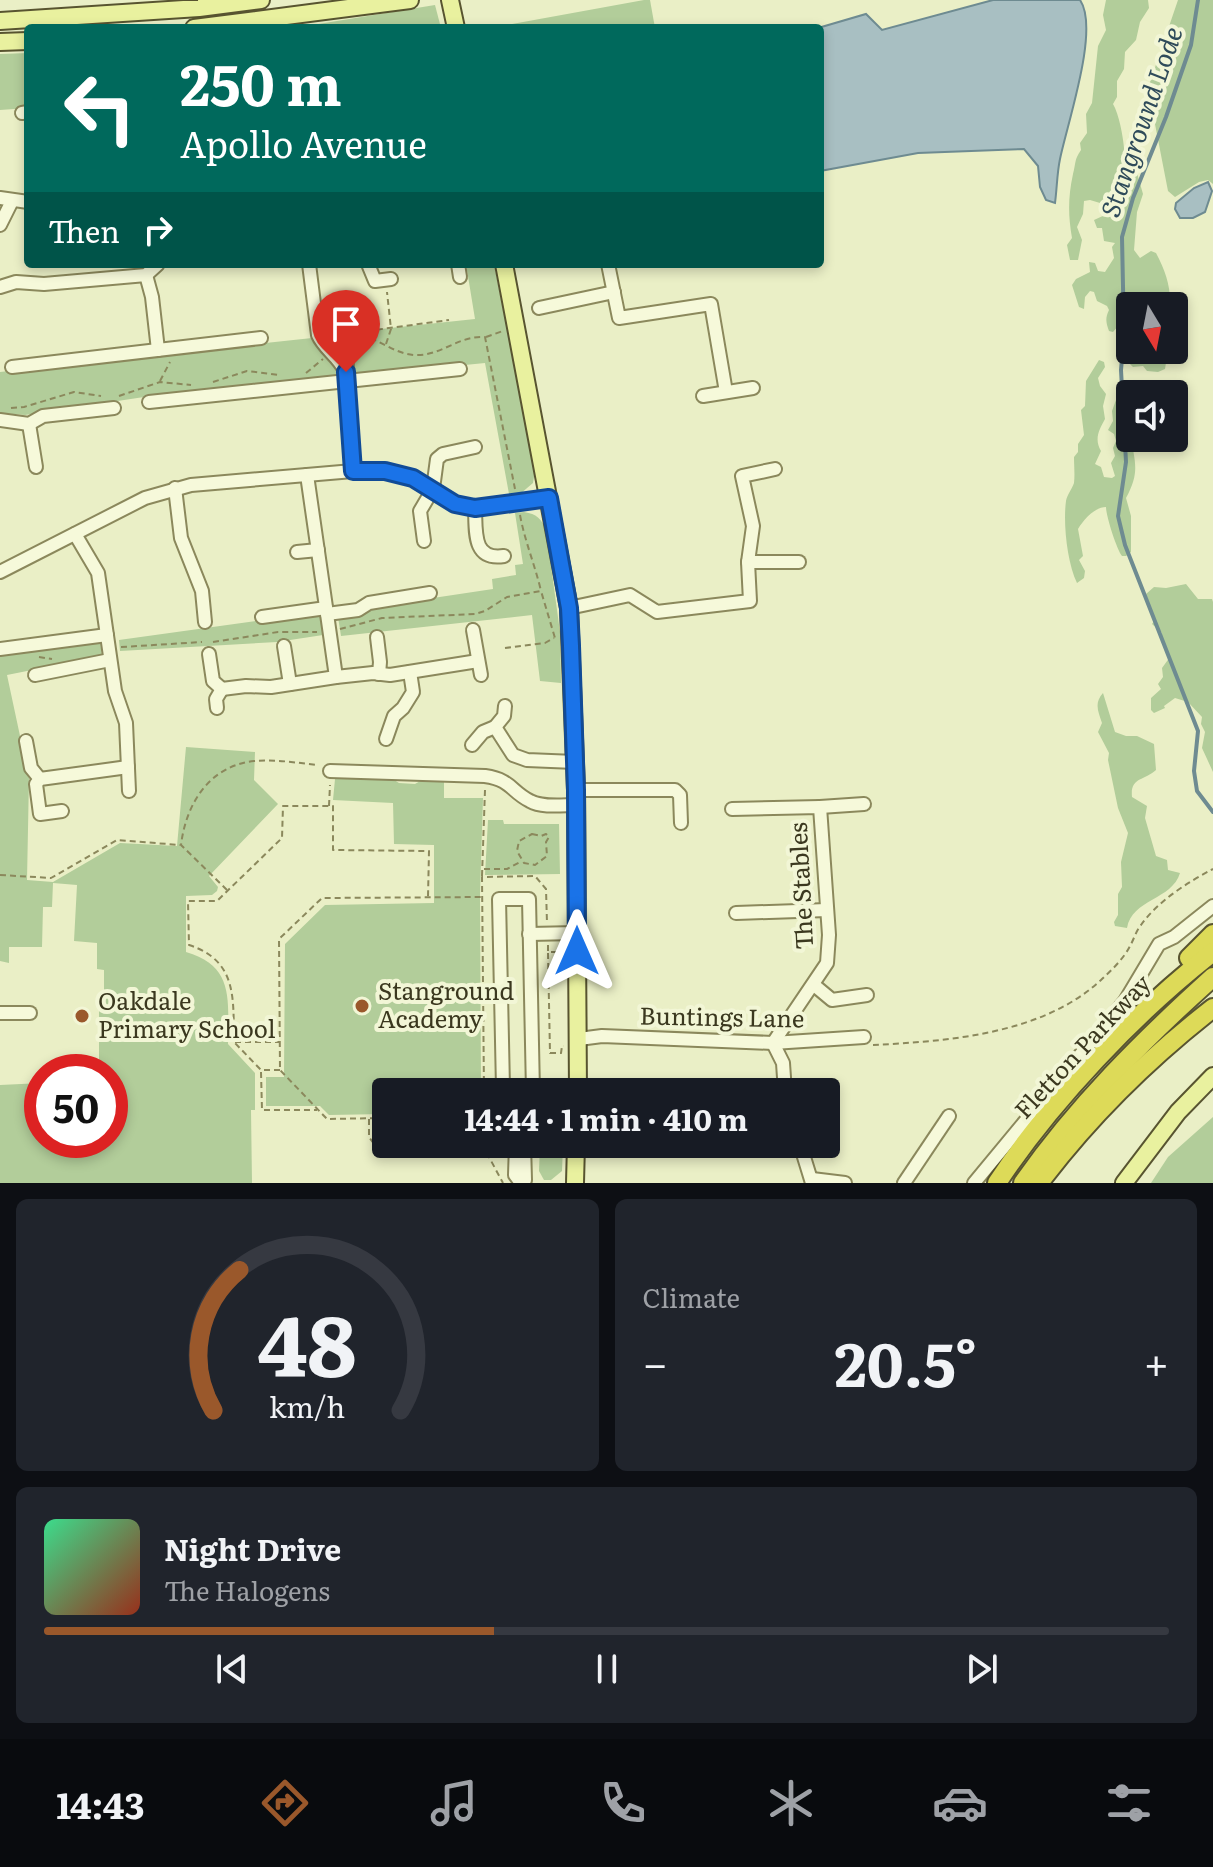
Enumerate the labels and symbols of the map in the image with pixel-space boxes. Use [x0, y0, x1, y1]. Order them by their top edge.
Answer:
water label: Stanground Lode [1089, 21, 1191, 222]
pin [312, 290, 380, 372]
north arrow [1116, 292, 1188, 364]
street label: The Stables [779, 821, 820, 951]
position arrow [535, 909, 619, 993]
street label: Fletton Parkway [1005, 965, 1158, 1125]
place label: Stanground Academy [378, 972, 515, 1035]
place label: Oakdale Primary School [98, 982, 275, 1045]
marker: Stanground Academy [353, 997, 371, 1015]
street label: Buntings Lane [639, 997, 805, 1034]
marker: Oakdale Primary School [73, 1007, 91, 1025]
speed limit sign: 50 [24, 1054, 128, 1158]

